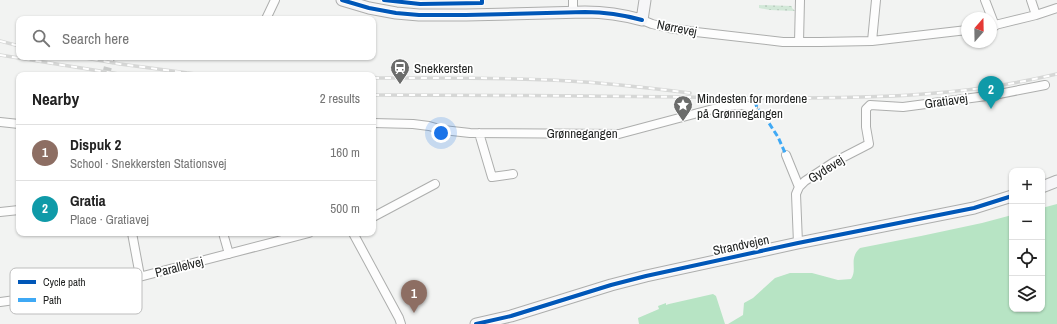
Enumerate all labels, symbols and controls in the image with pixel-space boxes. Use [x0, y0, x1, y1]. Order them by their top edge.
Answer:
north arrow [961, 12, 997, 48]
search box [16, 16, 376, 60]
street label: Nørrevej [656, 16, 698, 40]
icon: search [30, 27, 52, 49]
text: Search here [62, 28, 129, 49]
station icon: Snekkersten [389, 57, 411, 85]
place label: Snekkersten [414, 60, 473, 77]
pin: 2 [978, 76, 1004, 109]
text: Nearby [32, 87, 79, 110]
text: 2 results [320, 90, 360, 107]
place label: Mindesten for mordene på Grønnegangen [697, 90, 807, 122]
street label: Gratiavej [923, 90, 969, 112]
place icon: Mindesten for mordene på Grønnegangen [672, 94, 694, 122]
your location [431, 123, 451, 143]
street label: Grønnegangen [546, 125, 618, 142]
text: Dispuk 2 [70, 134, 121, 155]
text: 1 [42, 144, 48, 161]
text: 160 m [330, 144, 360, 161]
street label: Gydevej [805, 151, 847, 187]
text: School · Snekkersten Stationsvej [70, 155, 226, 172]
map controls [1009, 168, 1045, 312]
button: + [1009, 168, 1045, 204]
text: Gratia [70, 190, 106, 211]
text: 2 [42, 200, 48, 217]
text: 500 m [330, 200, 360, 217]
button: − [1009, 204, 1045, 240]
text: Place · Gratiavej [70, 211, 149, 228]
street label: Strandvejen [711, 231, 771, 259]
button: locate [1009, 240, 1045, 276]
street label: Parallelvej [153, 253, 205, 281]
legend [10, 268, 142, 314]
text: Cycle path [43, 275, 86, 289]
button: layers [1009, 276, 1045, 312]
pin: 1 [401, 280, 427, 313]
text: Path [43, 293, 62, 307]

